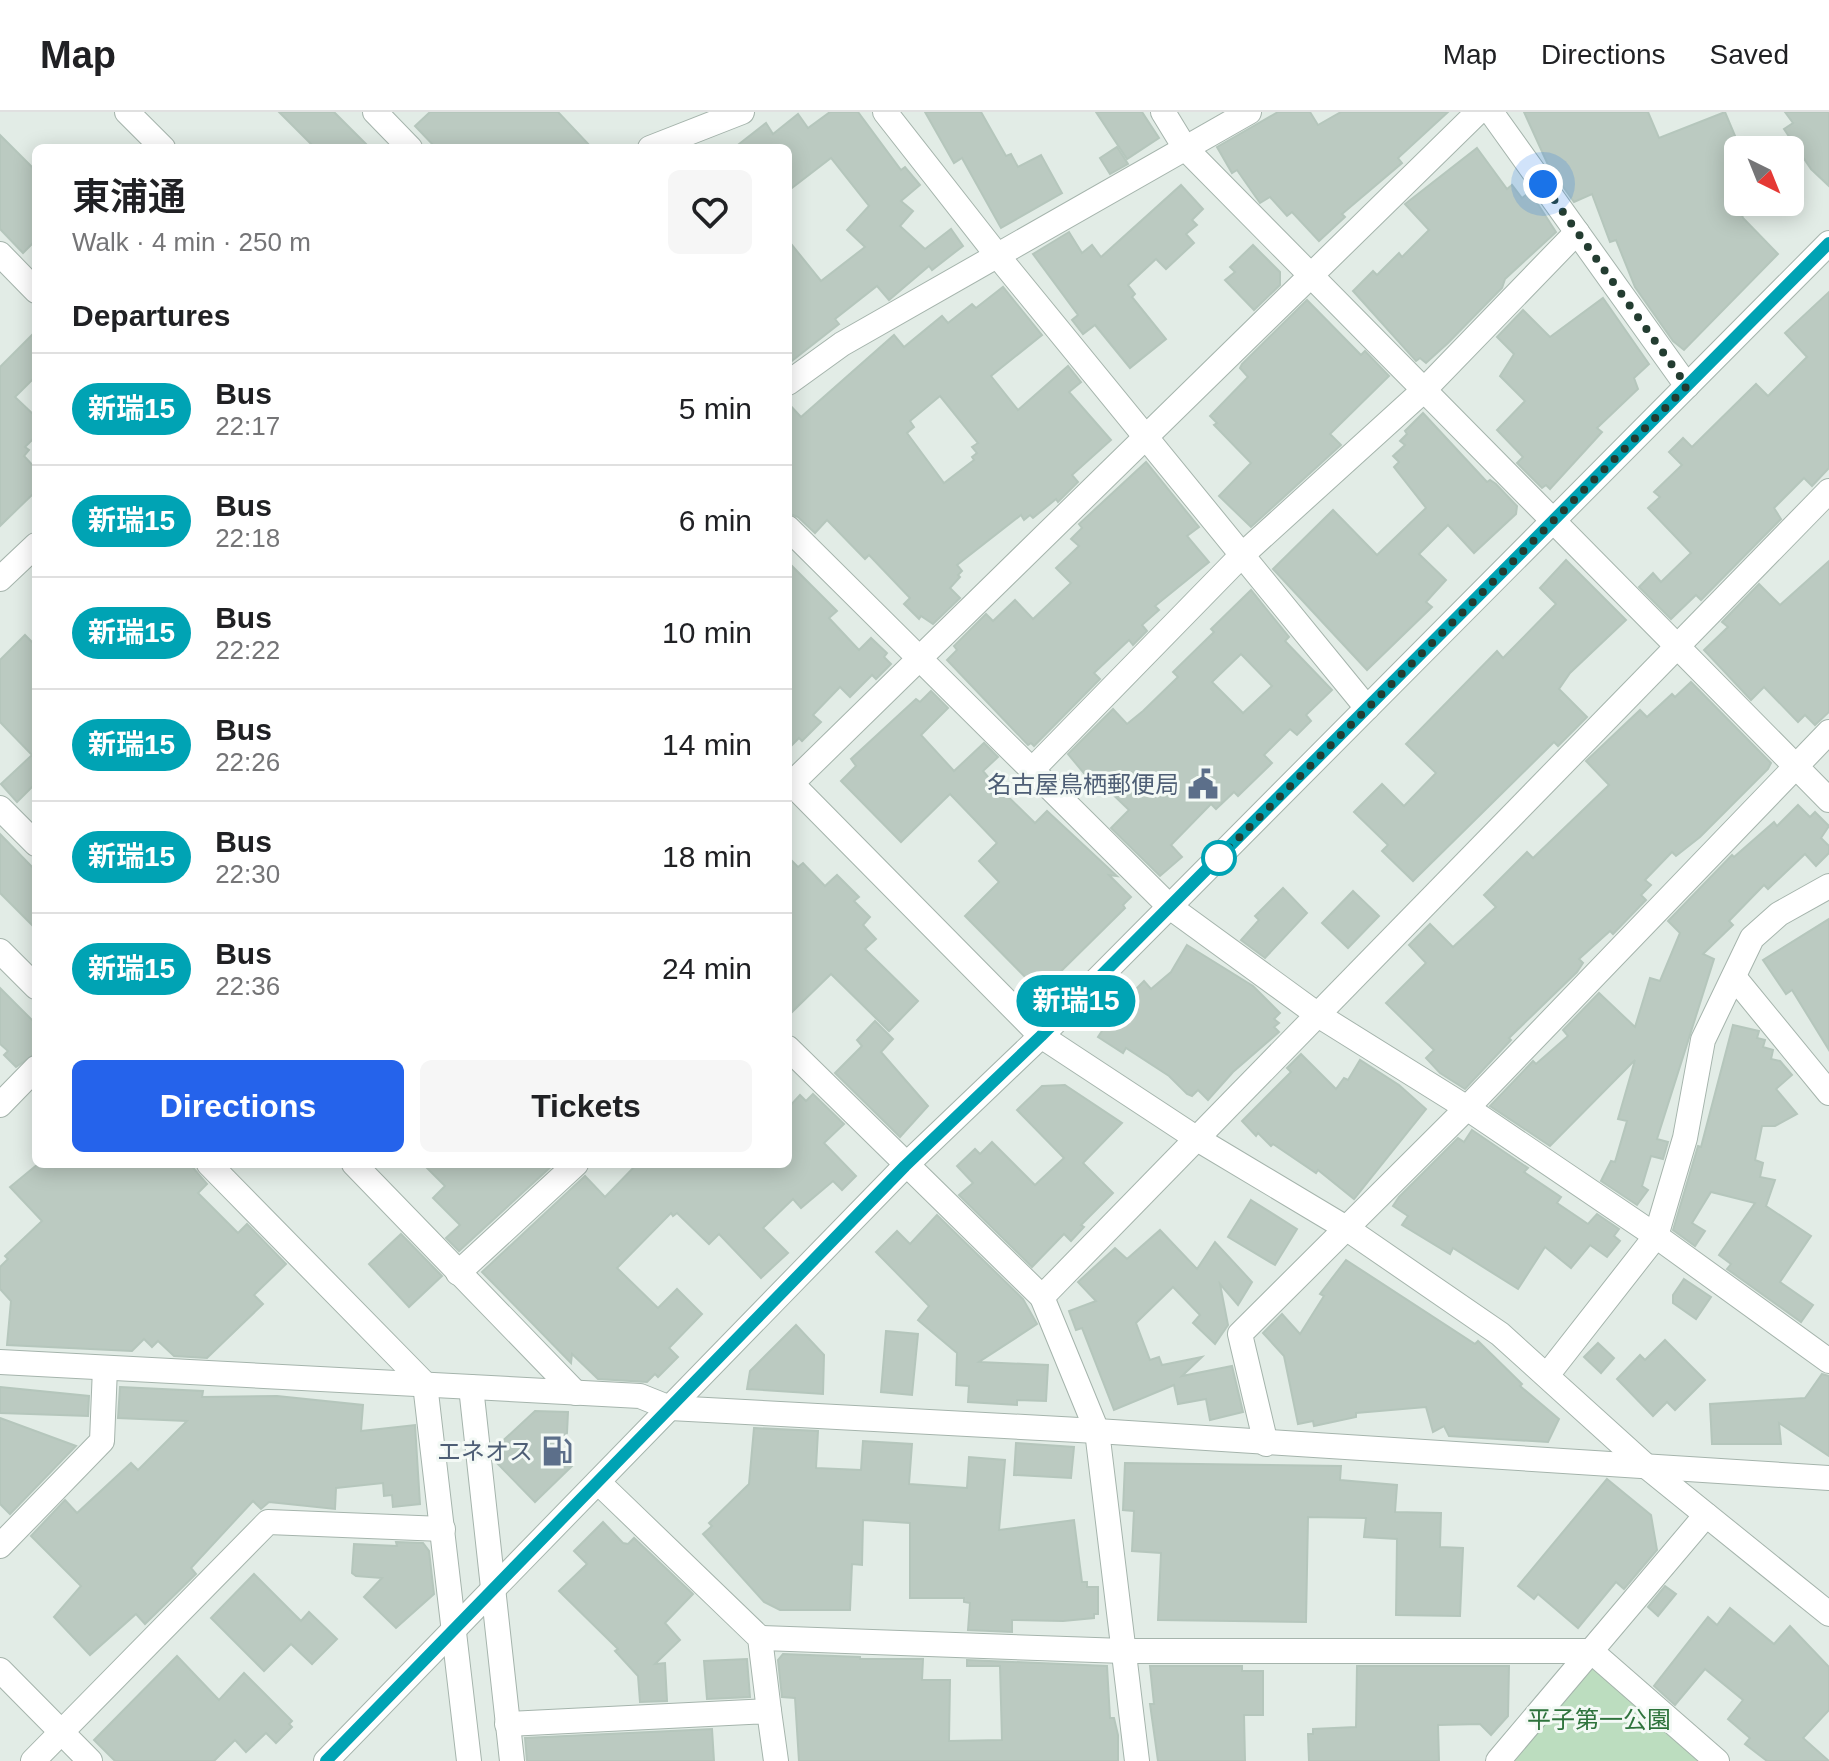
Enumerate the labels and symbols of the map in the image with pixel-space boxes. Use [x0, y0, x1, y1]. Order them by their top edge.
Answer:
north arrow [1724, 136, 1804, 216]
your location [1523, 164, 1563, 204]
public building icon: 名古屋鳥栖郵便局 [1186, 767, 1220, 801]
place label: 名古屋鳥栖郵便局 [987, 771, 1179, 798]
unlabelled marker [1202, 841, 1236, 875]
line badge: 新瑞15 [1020, 975, 1132, 1027]
fuel station icon: エネオス [540, 1434, 574, 1468]
place label: エネオス [437, 1438, 533, 1465]
park label: 平子第一公園 [1527, 1706, 1671, 1733]

